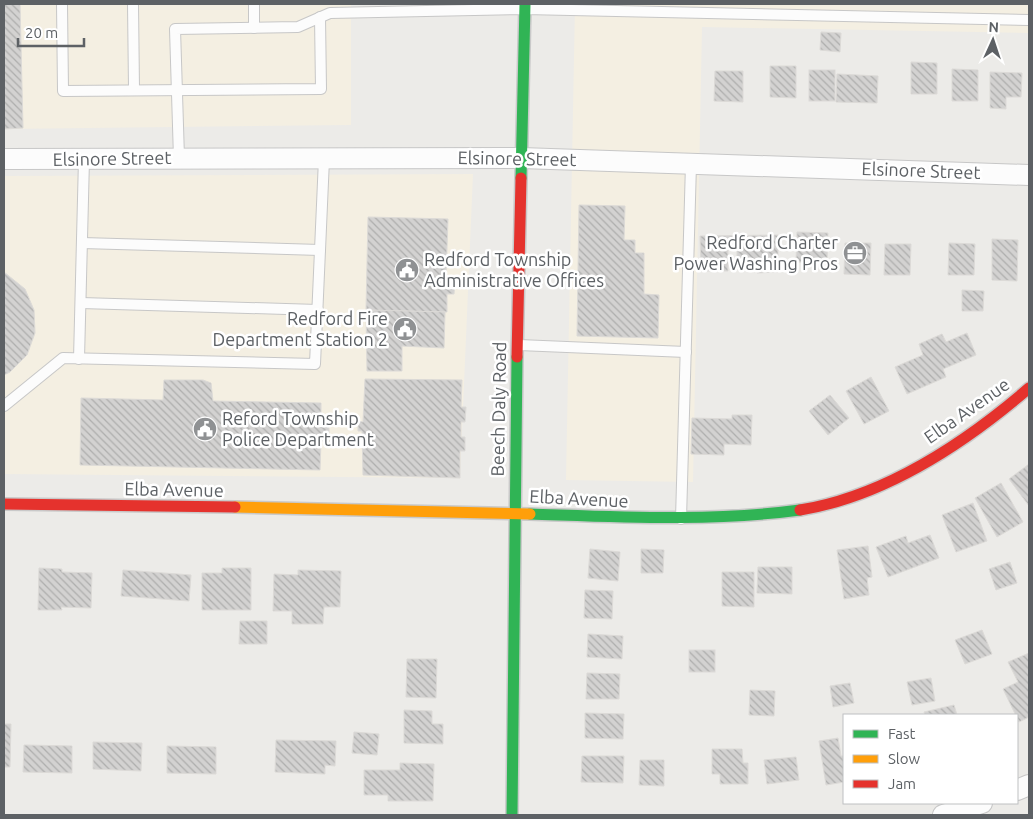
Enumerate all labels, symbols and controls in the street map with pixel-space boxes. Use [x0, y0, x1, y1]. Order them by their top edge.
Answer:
scale bar [18, 15, 84, 47]
north arrow [968, 15, 1018, 65]
text: N [988, 19, 999, 35]
text: 20 m [25, 24, 58, 41]
street label: Elsinore Street [52, 147, 172, 169]
street label: Elsinore Street [457, 147, 577, 169]
street label: Elsinore Street [861, 158, 981, 182]
place label: Redford Charter Power Washing Pros [673, 232, 838, 273]
office icon: Redford Charter Power Washing Pros [842, 240, 868, 266]
place label: Redford Township Administrative Offices [424, 249, 604, 290]
public building icon: Redford Township Administrative Offices [394, 257, 420, 283]
place label: Redford Fire Department Station 2 [212, 308, 388, 349]
public building icon: Redford Fire Department Station 2 [392, 316, 418, 342]
street label: Beech Daly Road [487, 341, 509, 477]
street label: Elba Avenue [920, 373, 1013, 447]
place label: Reford Township Police Department [222, 408, 374, 449]
public building icon: Reford Township Police Department [192, 416, 218, 442]
street label: Elba Avenue [124, 478, 224, 500]
street label: Elba Avenue [529, 485, 629, 511]
legend [843, 714, 1018, 804]
text: Fast [888, 725, 916, 742]
text: Slow [888, 750, 921, 767]
text: Jam [888, 775, 916, 792]

